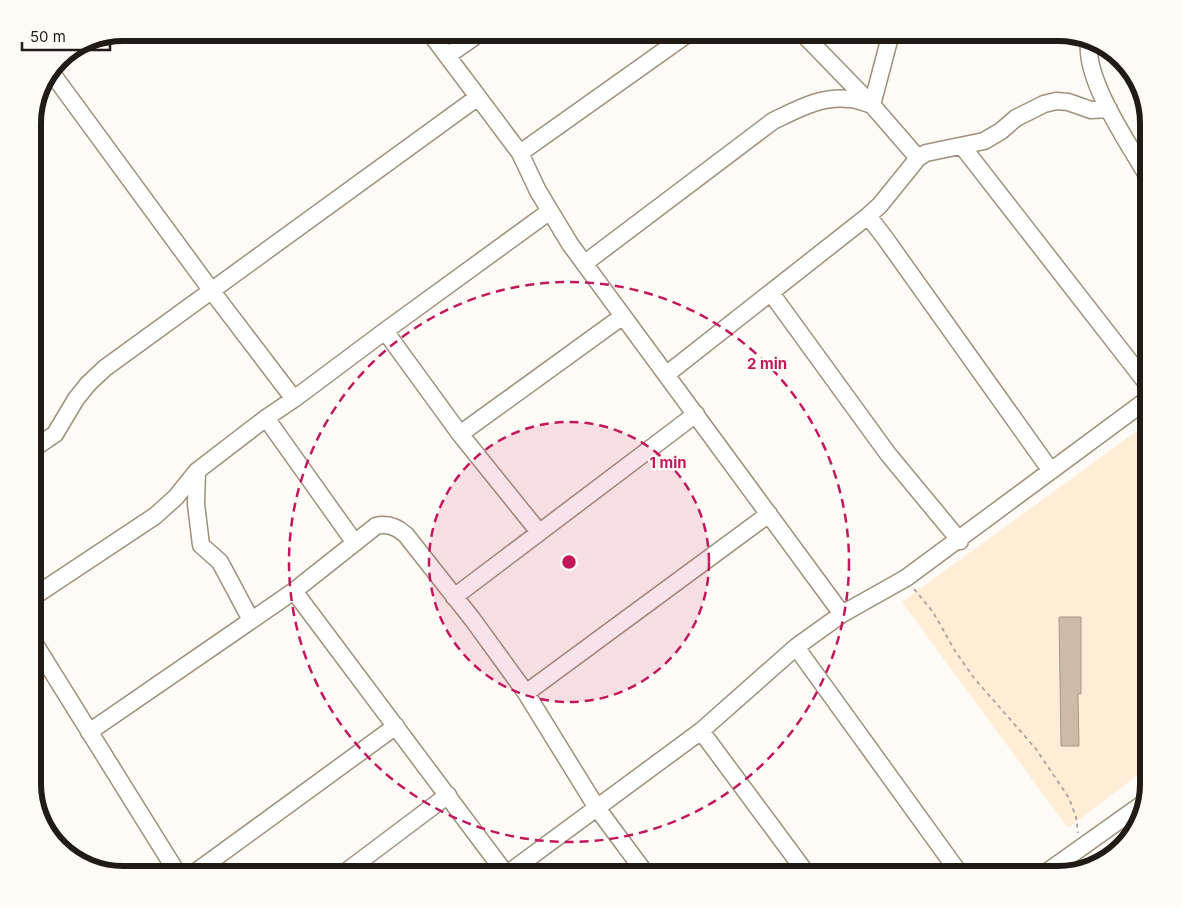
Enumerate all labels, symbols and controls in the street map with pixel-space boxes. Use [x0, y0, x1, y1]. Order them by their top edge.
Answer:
scale bar [22, 20, 110, 52]
text: 50 m [30, 27, 66, 46]
text: 2 min [747, 354, 787, 373]
text: 1 min [649, 453, 687, 472]
centre of rings [560, 553, 578, 571]

